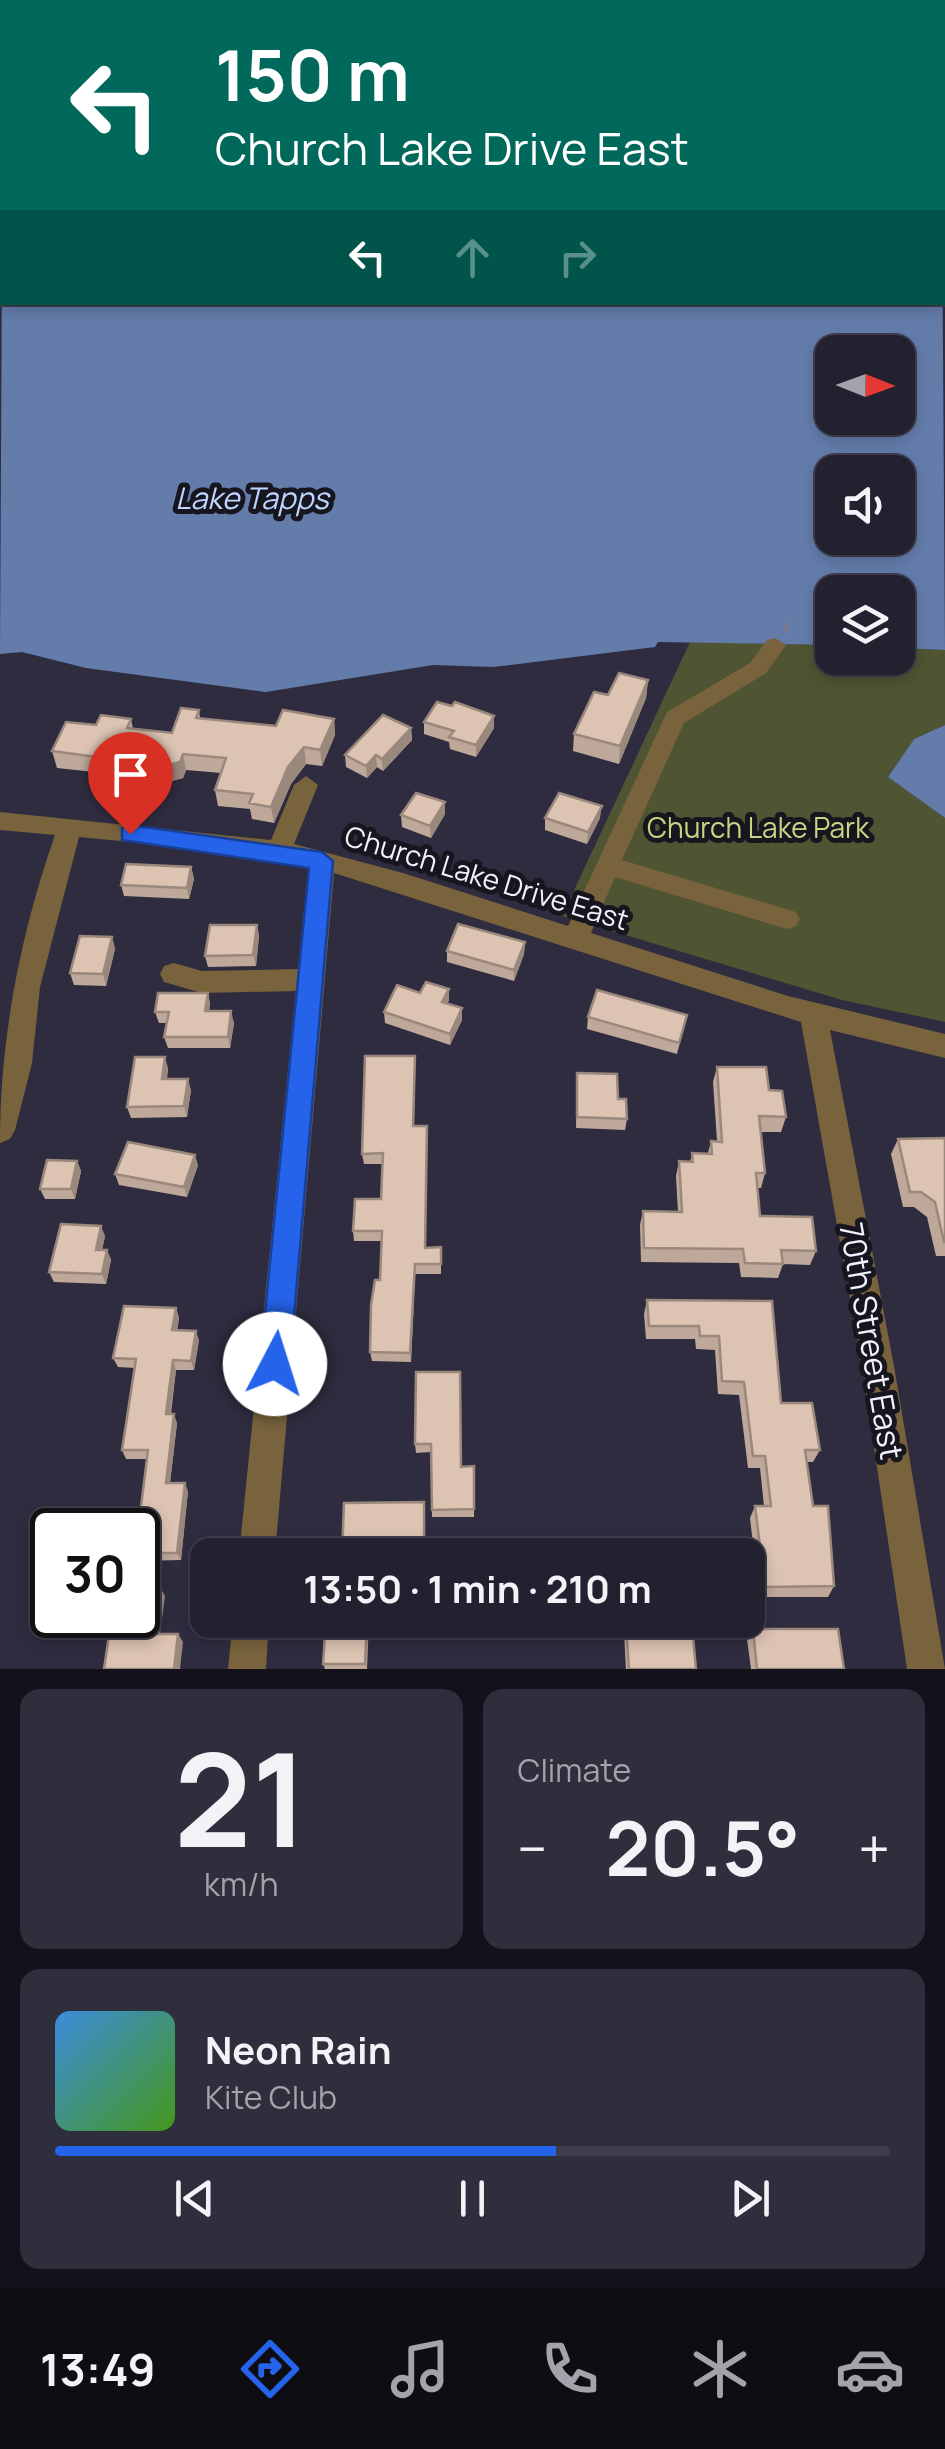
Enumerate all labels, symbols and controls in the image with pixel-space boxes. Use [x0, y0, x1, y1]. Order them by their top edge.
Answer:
text: 150 m [215, 26, 410, 122]
icon: left [50, 40, 180, 170]
text: Church Lake Drive East [215, 117, 689, 179]
icon: left [340, 230, 395, 285]
icon: ahead [445, 230, 500, 285]
icon: right [550, 230, 605, 285]
north arrow [815, 335, 915, 435]
map controls [815, 335, 915, 675]
button: sound [815, 455, 915, 555]
water label: Lake Tapps [175, 477, 331, 518]
button: layers [815, 575, 915, 675]
pin [88, 732, 173, 835]
icon: arrive [103, 747, 158, 802]
park label: Church Lake Park [647, 808, 870, 846]
street label: Church Lake Drive East [341, 816, 633, 938]
street label: 70th Street East [830, 1219, 914, 1463]
position arrow [223, 1312, 327, 1416]
speed limit sign: 30 [30, 1508, 160, 1638]
text: 13:50 · 1 min · 210 m [303, 1562, 652, 1614]
text: 21 [174, 1708, 308, 1886]
text: Climate [518, 1748, 631, 1792]
text: 20.5° [606, 1796, 800, 1899]
text: − [518, 1810, 547, 1886]
text: + [858, 1810, 890, 1886]
text: km/h [204, 1862, 278, 1906]
text: Neon Rain [205, 2023, 391, 2075]
text: Kite Club [205, 2075, 337, 2119]
icon: previous [167, 2171, 222, 2226]
icon: pause [445, 2171, 500, 2226]
icon: next [723, 2171, 778, 2226]
icon: directions [235, 2334, 305, 2404]
icon: music [385, 2334, 455, 2404]
icon: phone [535, 2334, 605, 2404]
icon: climate [685, 2334, 755, 2404]
icon: car [835, 2334, 905, 2404]
text: 13:49 [40, 2338, 155, 2400]

